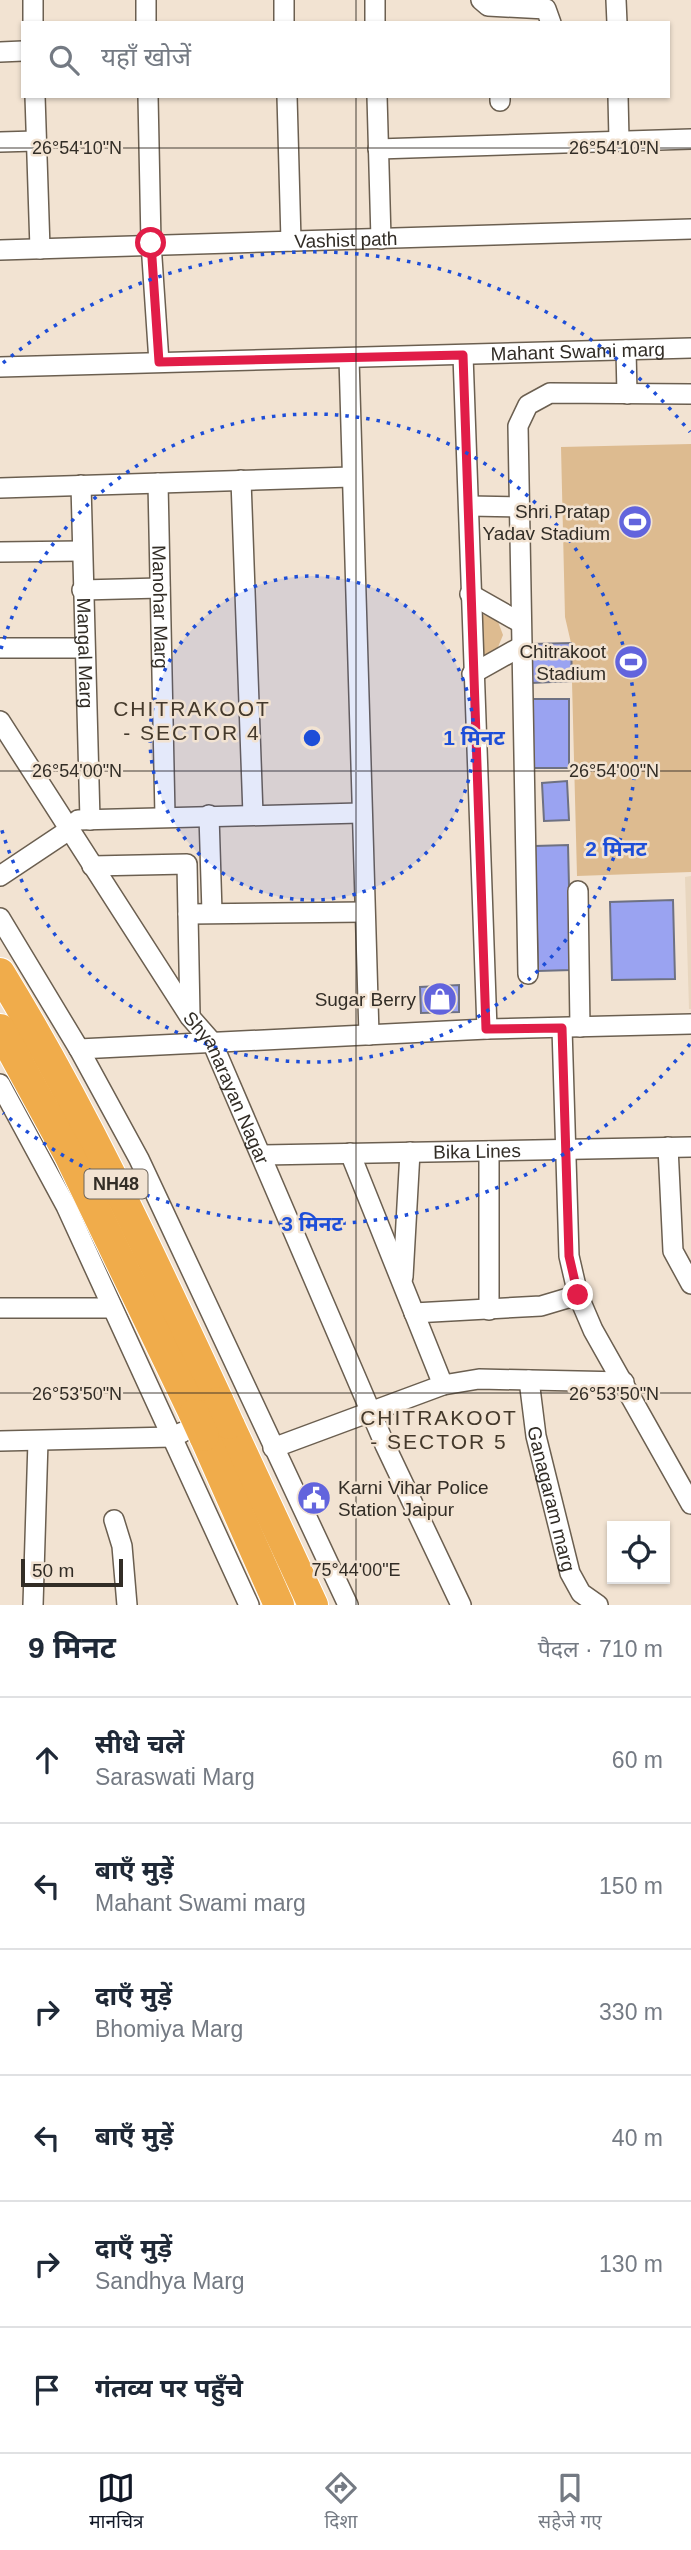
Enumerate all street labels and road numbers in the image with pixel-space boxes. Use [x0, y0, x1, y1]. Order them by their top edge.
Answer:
street label: Vashist path [294, 228, 398, 252]
street label: Mahant Swami marg [490, 339, 665, 365]
street label: Manohar Marg [148, 545, 172, 669]
street label: Mangal Marg [73, 597, 97, 709]
street label: Shyanarayan Nagar [179, 1007, 273, 1168]
street label: Bika Lines [433, 1140, 521, 1163]
road number: NH48 [85, 1170, 148, 1198]
street label: Ganagaram marg [524, 1425, 579, 1574]

